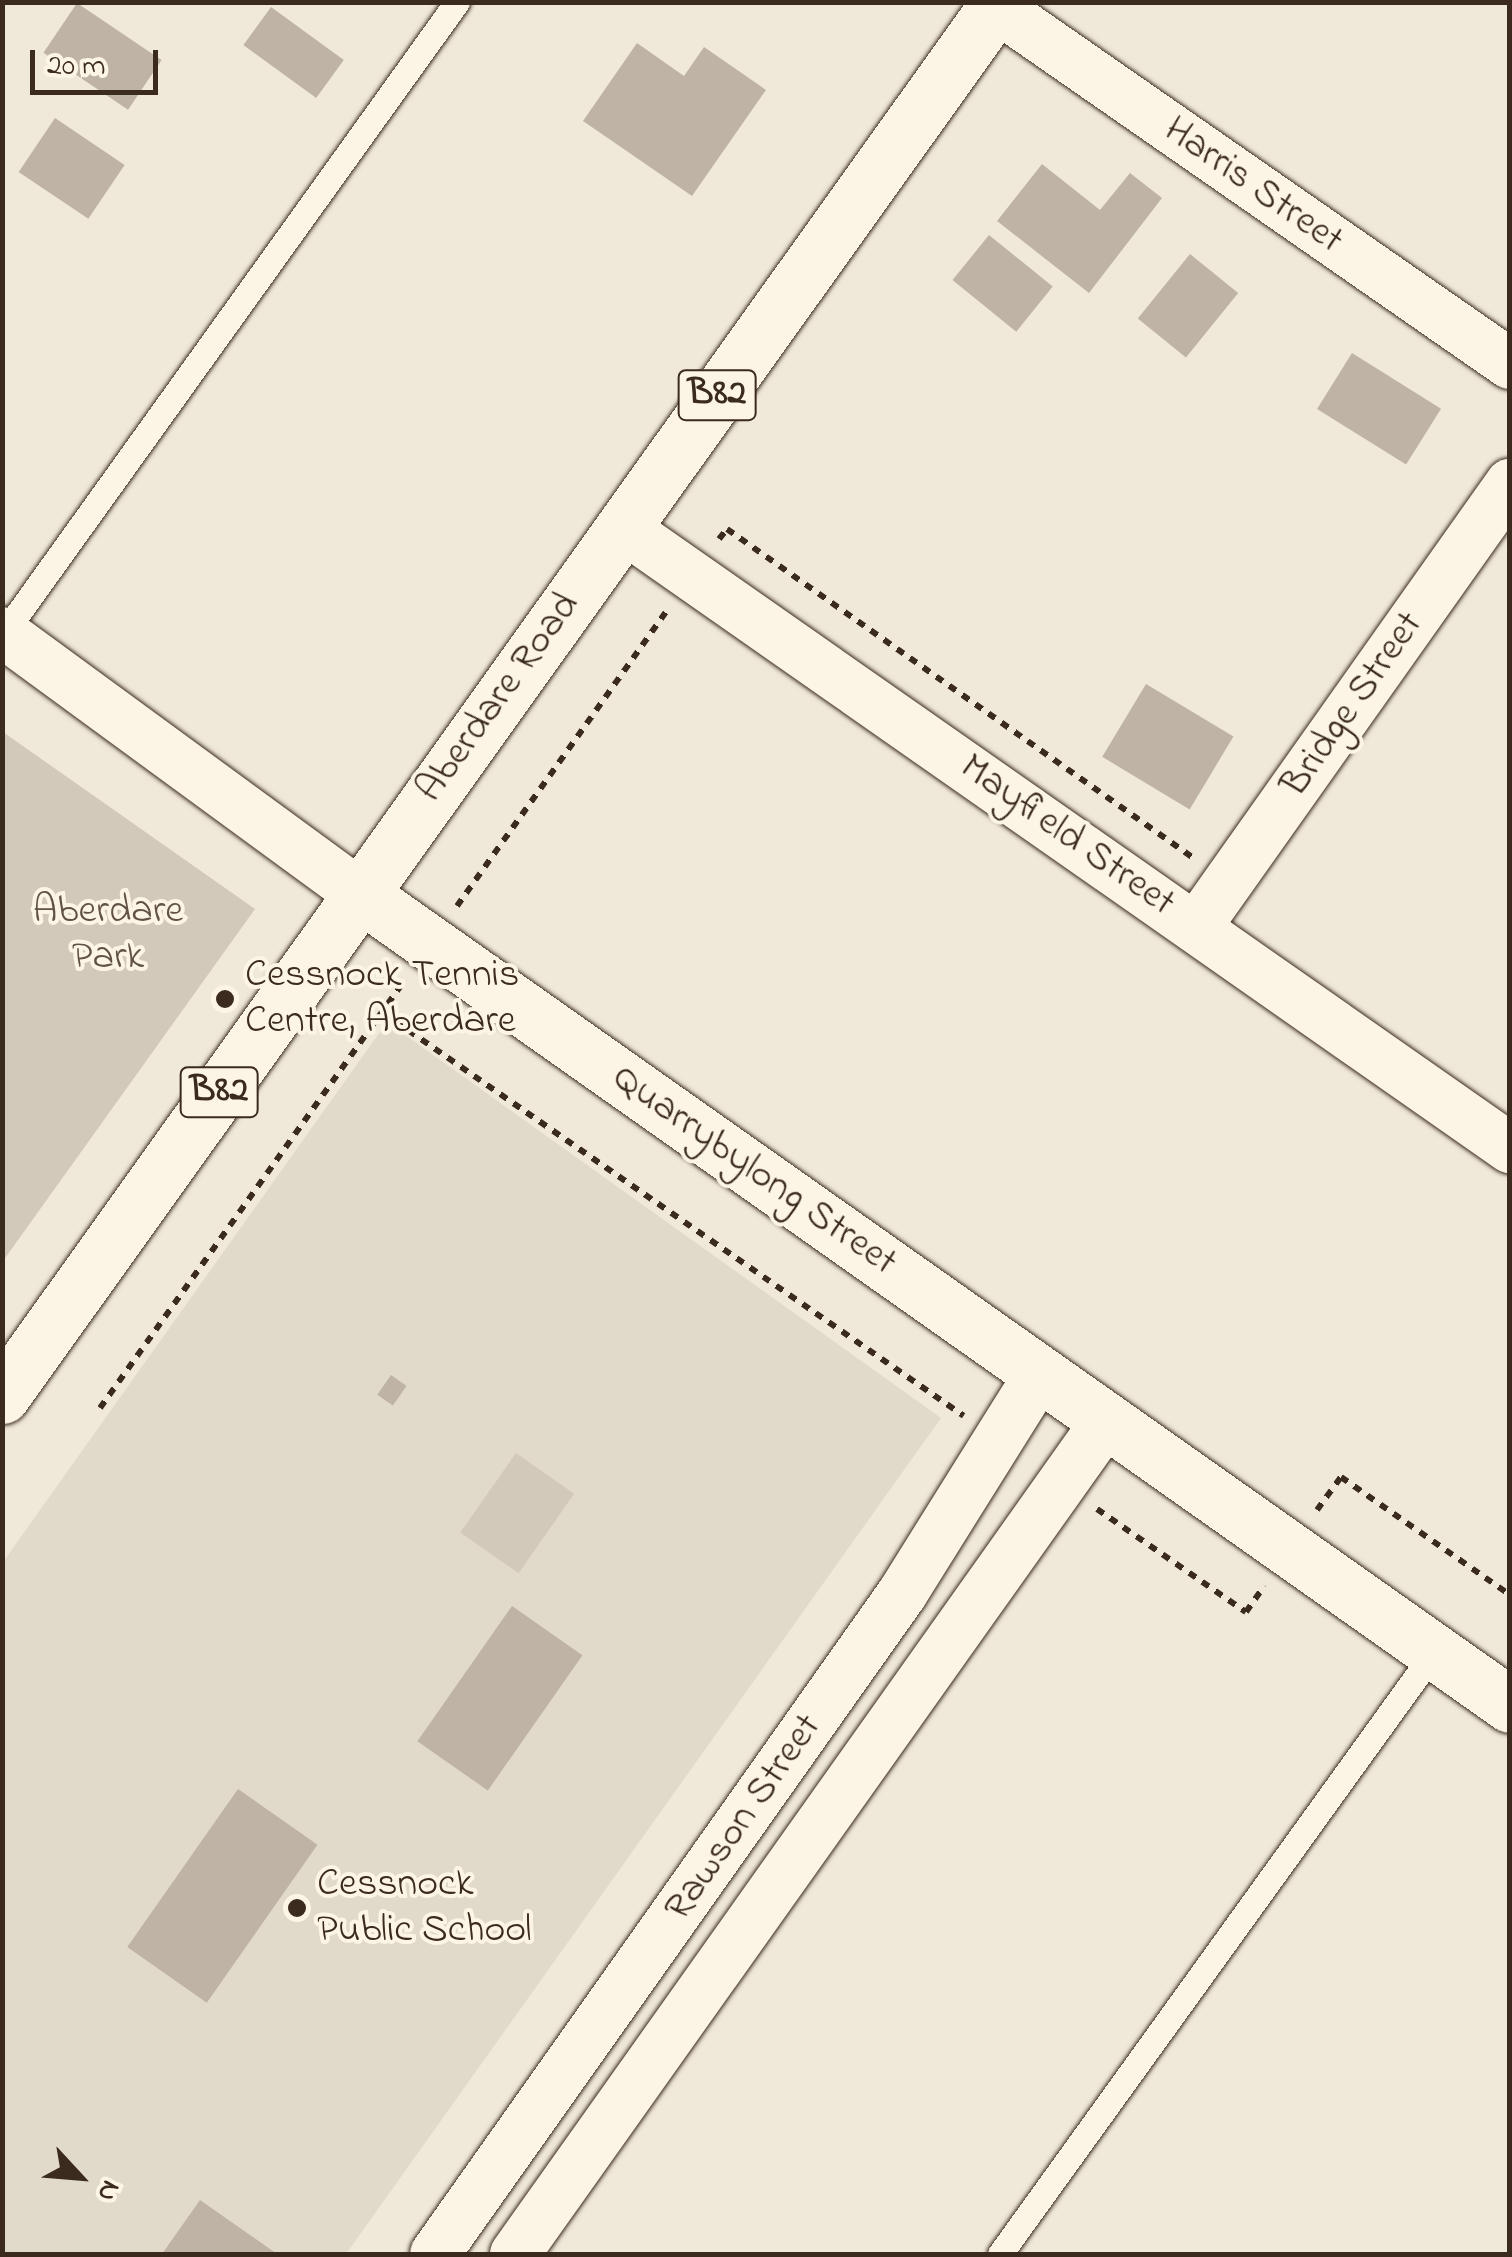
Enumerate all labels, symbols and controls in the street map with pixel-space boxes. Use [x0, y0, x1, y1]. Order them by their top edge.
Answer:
scale bar [35, 30, 162, 92]
text: 20 m [47, 45, 106, 89]
street label: Harris Street [1154, 107, 1352, 265]
road number: B82 [677, 362, 757, 428]
street label: Aberdare Road [407, 584, 591, 812]
street label: Bridge Street [1271, 603, 1435, 807]
street label: Mayfield Street [950, 744, 1184, 928]
park label: Aberdare Park [33, 888, 183, 982]
place label: Cessnock Tennis Centre, Aberdare [245, 952, 519, 1046]
marker: Cessnock Tennis Centre, Aberdare [214, 988, 236, 1010]
street label: Quarrybylong Street [602, 1055, 906, 1287]
road number: B82 [179, 1059, 259, 1125]
street label: Rawson Street [655, 1705, 833, 1931]
place label: Cessnock Public School [317, 1861, 532, 1955]
marker: Cessnock Public School [286, 1897, 308, 1919]
north arrow [30, 2127, 130, 2227]
text: N [85, 2173, 130, 2208]

